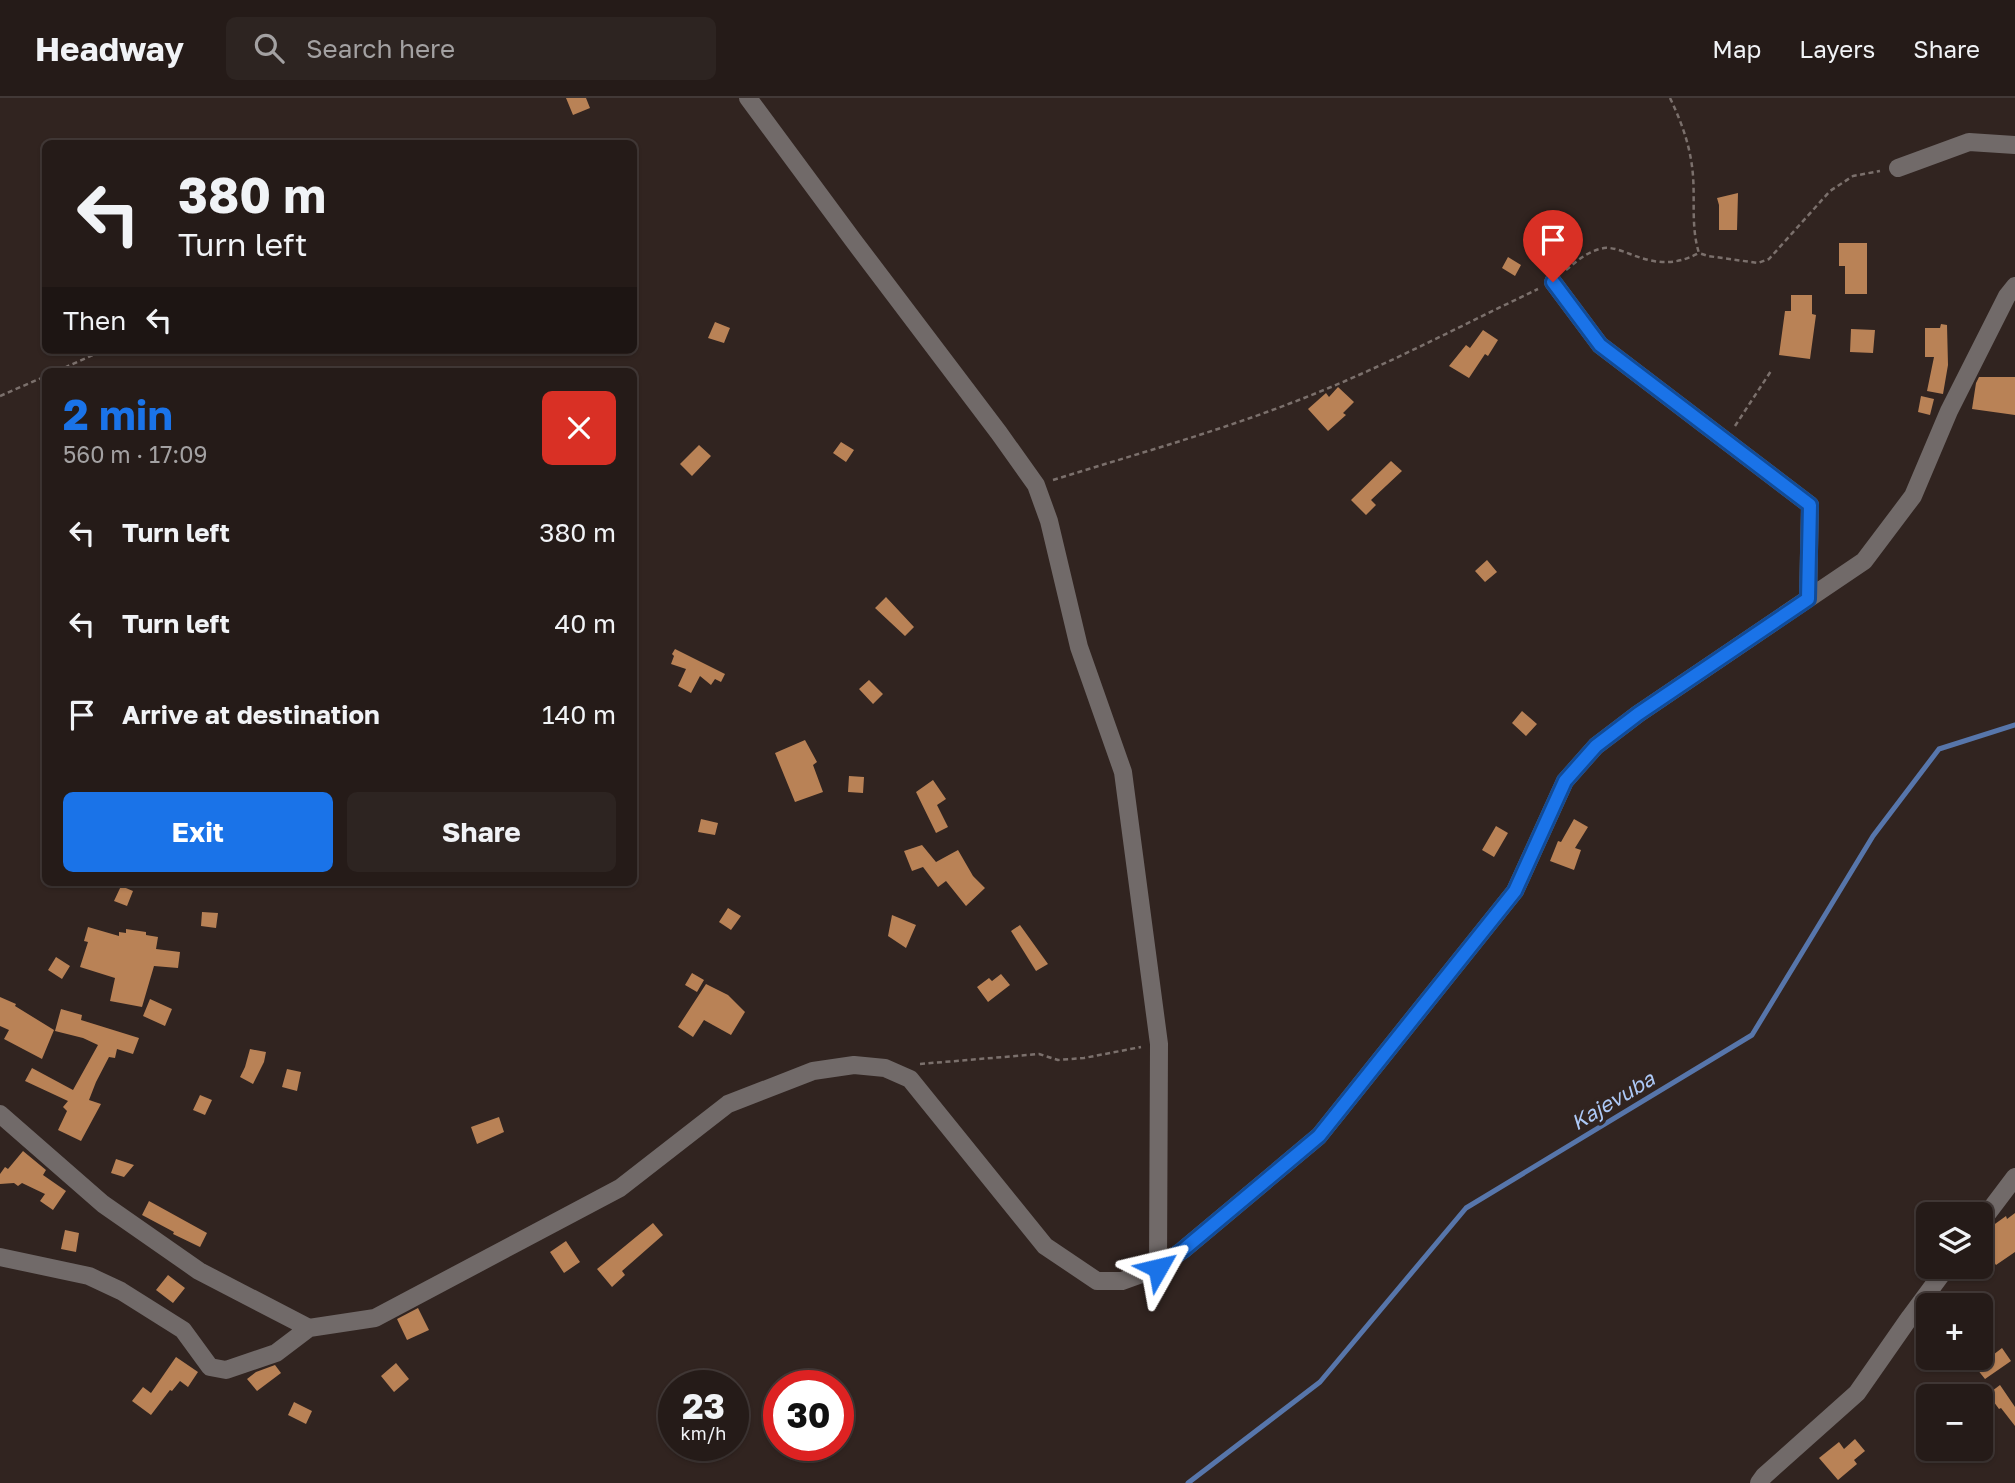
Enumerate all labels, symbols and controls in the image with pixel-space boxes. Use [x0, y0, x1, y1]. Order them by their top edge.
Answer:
search box [226, 17, 716, 80]
text: Headway [35, 29, 184, 68]
icon: search [250, 29, 288, 67]
text: Search here [306, 33, 455, 64]
text: Map [1712, 34, 1761, 63]
text: Layers [1799, 34, 1875, 63]
text: Share [1913, 34, 1980, 63]
text: 380 m [178, 165, 326, 224]
icon: left [63, 168, 154, 259]
pin [1523, 210, 1583, 282]
icon: arrive [1534, 221, 1572, 259]
text: Turn left [178, 225, 307, 263]
icon: left [140, 301, 178, 339]
text: Then [63, 305, 126, 336]
text: 2 min [63, 389, 173, 439]
button: close [542, 391, 616, 465]
text: 560 m · 17:09 [63, 440, 207, 468]
icon: left [63, 514, 101, 552]
text: Turn left [122, 517, 230, 548]
text: 380 m [539, 517, 616, 548]
icon: left [63, 605, 101, 643]
text: Turn left [122, 608, 230, 639]
text: 40 m [555, 608, 616, 639]
icon: arrive [63, 696, 101, 734]
text: Arrive at destination [122, 699, 380, 730]
text: 140 m [542, 699, 616, 730]
button: Exit [63, 792, 333, 872]
button: Share [347, 792, 616, 872]
water label: Kajevuba [1566, 1065, 1660, 1135]
map controls [1916, 1202, 1993, 1461]
button: layers [1916, 1202, 1993, 1279]
position arrow [1121, 1231, 1195, 1305]
button: + [1916, 1293, 1993, 1370]
speed limit sign: 30 [763, 1370, 854, 1461]
button: − [1916, 1384, 1993, 1461]
text: 23 [682, 1385, 725, 1427]
text: km/h [681, 1422, 726, 1444]

